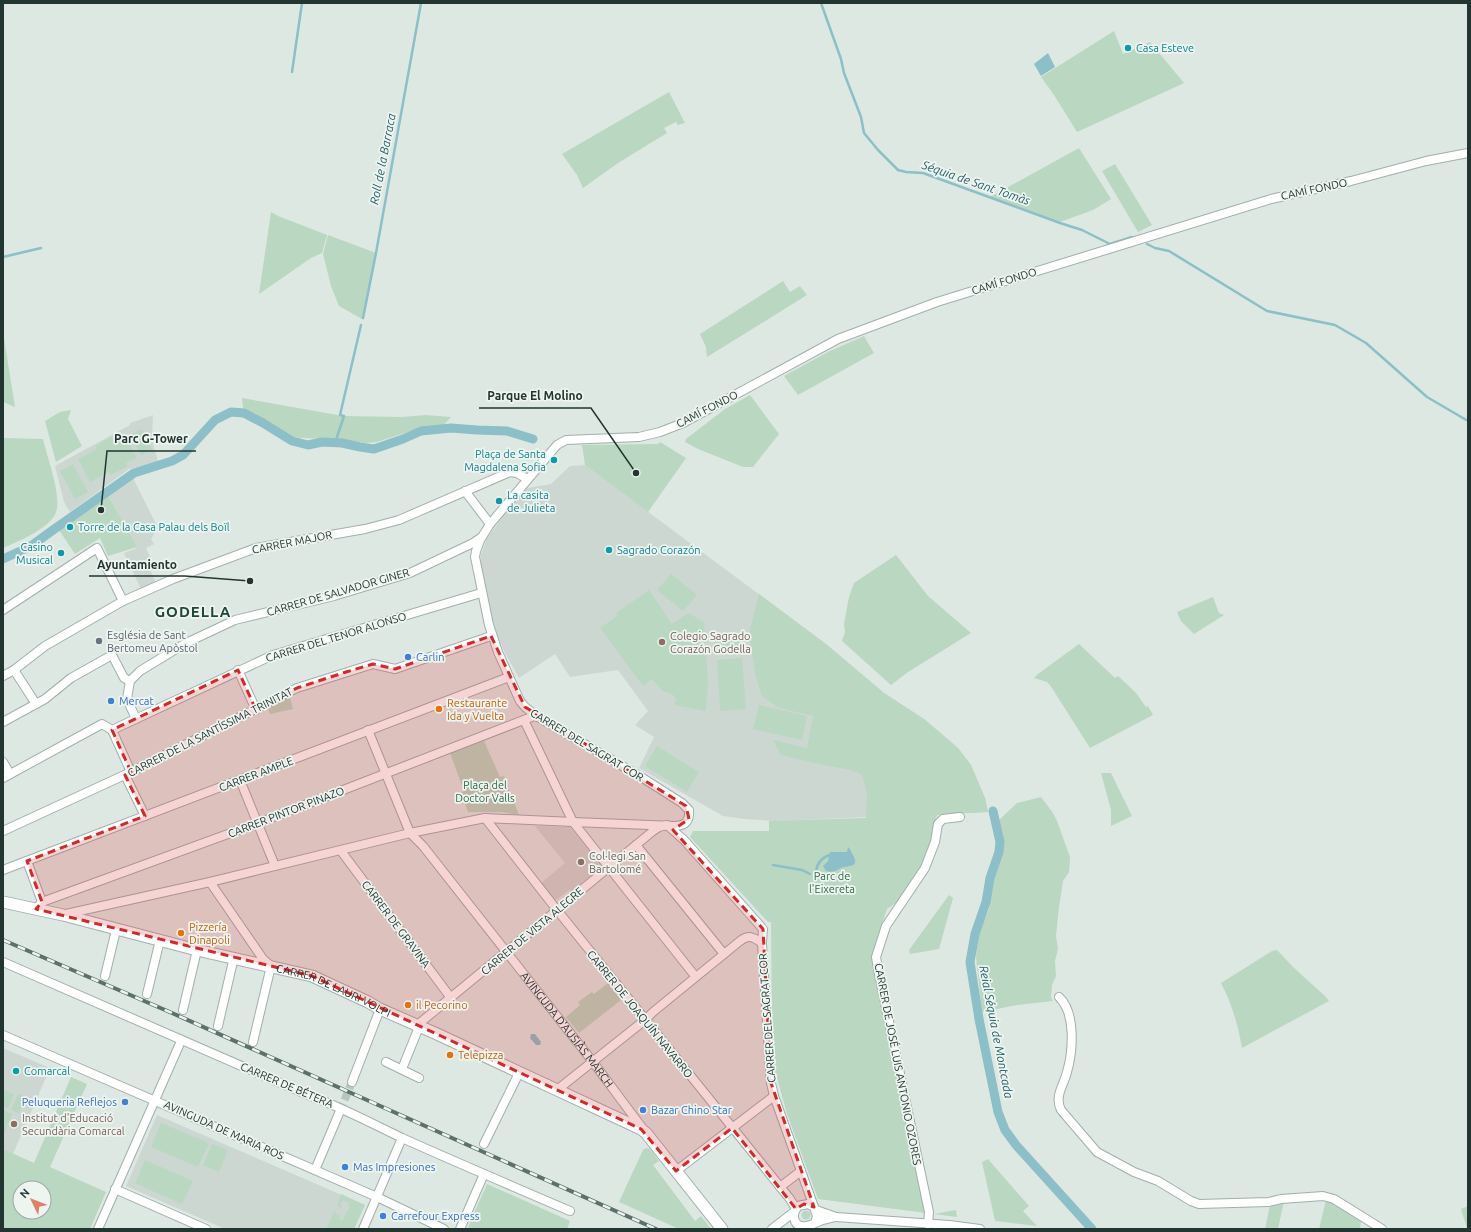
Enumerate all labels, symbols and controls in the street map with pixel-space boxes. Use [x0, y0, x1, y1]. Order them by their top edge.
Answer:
place label: Casa Esteve [1136, 42, 1194, 54]
marker: Casa Esteve [1123, 43, 1133, 53]
water label: Roll de la Barraca [367, 112, 398, 206]
water label: Séquia de Sant Tomàs [920, 158, 1032, 207]
street label: CAMÍ FONDO [1280, 175, 1348, 202]
street label: CAMÍ FONDO [970, 264, 1038, 297]
callout: Parque El Molino [479, 384, 591, 408]
street label: CAMÍ FONDO [674, 387, 740, 430]
text: Parque El Molino [487, 389, 583, 402]
callout: Parc G-Tower [107, 427, 196, 451]
text: Parc G-Tower [114, 432, 188, 445]
place label: Plaça de Santa Magdalena Sofia [464, 448, 546, 473]
marker: Plaça de Santa Magdalena Sofia [549, 455, 559, 465]
place label: La casita de Julieta [507, 489, 555, 514]
marker: La casita de Julieta [494, 496, 504, 506]
place label: Torre de la Casa Palau dels Boïl [78, 521, 230, 533]
marker: Torre de la Casa Palau dels Boïl [65, 522, 75, 532]
street label: CARRER MAJOR [251, 528, 333, 556]
place label: Casino Musical [16, 541, 53, 566]
place label: Sagrado Corazón [617, 544, 701, 556]
marker: Sagrado Corazón [604, 545, 614, 555]
marker: Casino Musical [56, 548, 66, 558]
callout: Ayuntamiento [89, 552, 185, 576]
text: Ayuntamiento [97, 558, 177, 571]
street label: CARRER DE SALVADOR GINER [265, 566, 411, 618]
district label: GODELLA [155, 603, 231, 620]
street label: CARRER DEL TENOR ALONSO [264, 610, 408, 664]
place label: Església de Sant Bertomeu Apòstol [107, 629, 198, 654]
place label: Colegio Sagrado Corazón Godella [670, 630, 751, 655]
marker: Església de Sant Bertomeu Apòstol [94, 636, 104, 646]
marker: Colegio Sagrado Corazón Godella [657, 637, 667, 647]
place label: Carlin [416, 651, 444, 663]
marker: Carlin [403, 652, 413, 662]
street label: CARRER DE LA SANTÍSSIMA TRINITAT [125, 684, 294, 779]
place label: Mercat [119, 695, 155, 707]
marker: Mercat [106, 696, 116, 706]
place label: Restaurante Ida y Vuelta [447, 697, 507, 722]
marker: Restaurante Ida y Vuelta [434, 704, 444, 714]
street label: CARRER DEL SAGRAT COR [528, 706, 646, 784]
street label: CARRER AMPLE [217, 754, 295, 794]
park label: Plaça del Doctor Valls [455, 779, 515, 804]
street label: CARRER PINTOR PINAZO [226, 784, 346, 840]
place label: Col·legi San Bartolomé [589, 850, 646, 875]
marker: Col·legi San Bartolomé [576, 857, 586, 867]
park label: Parc de l'Eixereta [809, 870, 855, 895]
street label: CARRER DE GRAVINA [359, 878, 433, 971]
street label: CARRER DE VISTA ALEGRE [478, 885, 586, 977]
place label: Pizzería Dinapoli [189, 921, 230, 946]
marker: Pizzería Dinapoli [176, 928, 186, 938]
street label: CARRER DE JOAQUÍN NAVARRO [585, 947, 696, 1080]
street label: CARRER DEL SAGRAT COR [756, 953, 778, 1083]
street label: CARRER DE LAURI VOLPI [275, 962, 393, 1019]
street label: CARRER DE JOSÉ LUIS ANTONIO OZORES [873, 962, 925, 1166]
water label: Reial Séquia de Montcada [977, 964, 1016, 1100]
street label: AVINGUDA D'AUSIÀS MARCH [518, 970, 616, 1090]
place label: il Pecorino [416, 999, 468, 1011]
marker: il Pecorino [403, 1000, 413, 1010]
place label: Telepizza [458, 1049, 503, 1061]
marker: Telepizza [445, 1050, 455, 1060]
street label: CARRER DE BÉTERA [239, 1059, 336, 1110]
place label: Comarcal [24, 1065, 70, 1077]
marker: Comarcal [11, 1066, 21, 1076]
place label: Peluqueria Reflejos [22, 1096, 117, 1108]
marker: Peluqueria Reflejos [120, 1097, 130, 1107]
street label: AVINGUDA DE MARIA ROS [162, 1098, 286, 1162]
place label: Bazar Chino Star [651, 1104, 733, 1116]
marker: Bazar Chino Star [638, 1105, 648, 1115]
place label: Institut d'Educació Secundària Comarcal [22, 1112, 125, 1137]
marker: Institut d'Educació Secundària Comarcal [9, 1119, 19, 1129]
place label: Mas Impresiones [353, 1161, 436, 1173]
marker: Mas Impresiones [340, 1162, 350, 1172]
north arrow [12, 1180, 52, 1220]
text: N [17, 1186, 32, 1200]
place label: Carrefour Express [391, 1210, 480, 1222]
marker: Carrefour Express [378, 1211, 388, 1221]

